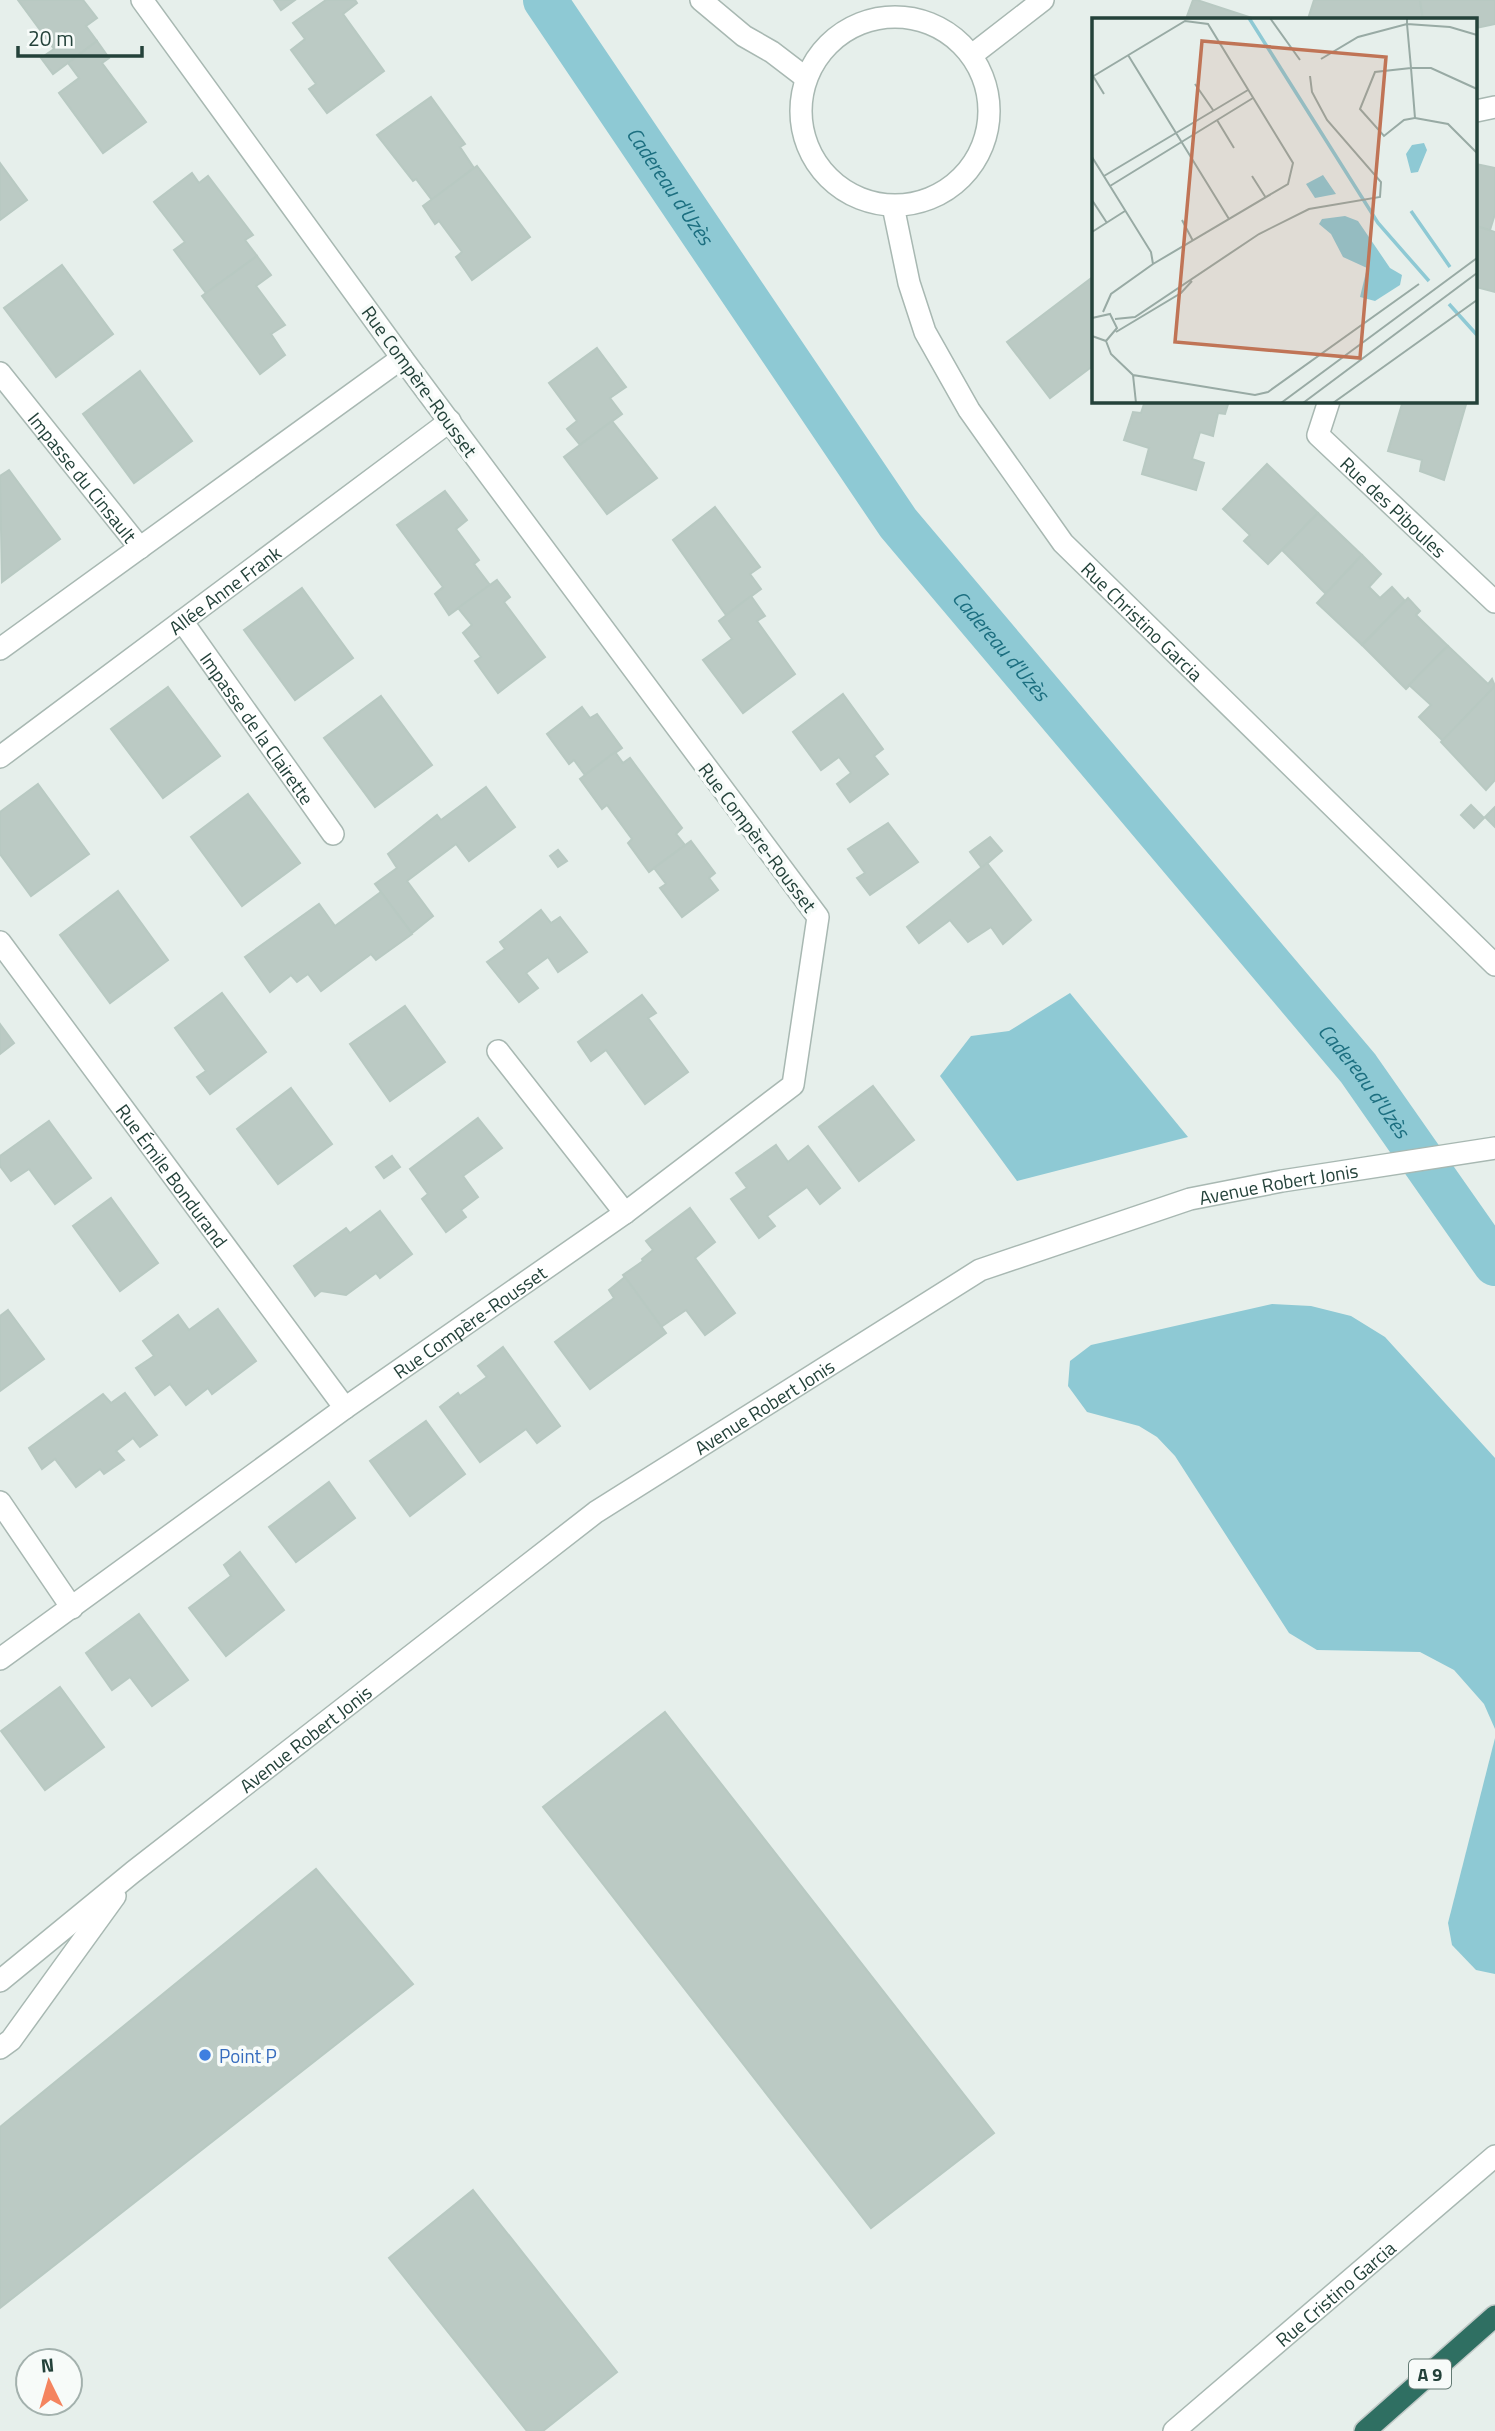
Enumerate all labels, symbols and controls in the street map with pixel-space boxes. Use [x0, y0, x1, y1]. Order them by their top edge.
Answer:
scale bar [18, 14, 142, 58]
inset map [1092, 18, 1478, 402]
text: 20 m [28, 22, 74, 54]
water label: Cadereau d'Uzès [619, 120, 723, 253]
street label: Rue Compère-Rousset [355, 299, 485, 463]
street label: Impasse du Cinsault [22, 405, 145, 549]
street label: Rue des Piboules [1334, 449, 1454, 564]
street label: Allée Anne Frank [162, 538, 287, 641]
street label: Rue Christino Garcia [1075, 554, 1211, 688]
water label: Cadereau d'Uzès [945, 583, 1059, 709]
street label: Impasse de la Clairette [194, 646, 322, 810]
street label: Rue Compère-Rousset [692, 756, 824, 918]
water label: Cadereau d'Uzès [1311, 1016, 1419, 1146]
street label: Rue Émile Bondurand [109, 1097, 236, 1253]
street label: Avenue Robert Jonis [1197, 1155, 1360, 1211]
street label: Rue Compère-Rousset [387, 1258, 552, 1385]
street label: Avenue Robert Jonis [688, 1351, 840, 1461]
street label: Avenue Robert Jonis [233, 1677, 378, 1799]
place label: Point P [219, 2041, 277, 2070]
marker: Point P [197, 2047, 213, 2063]
street label: Rue Cristino Garcia [1268, 2233, 1402, 2353]
north arrow [14, 2347, 84, 2417]
text: N [40, 2350, 55, 2380]
road number: A 9 [1409, 2360, 1451, 2388]

